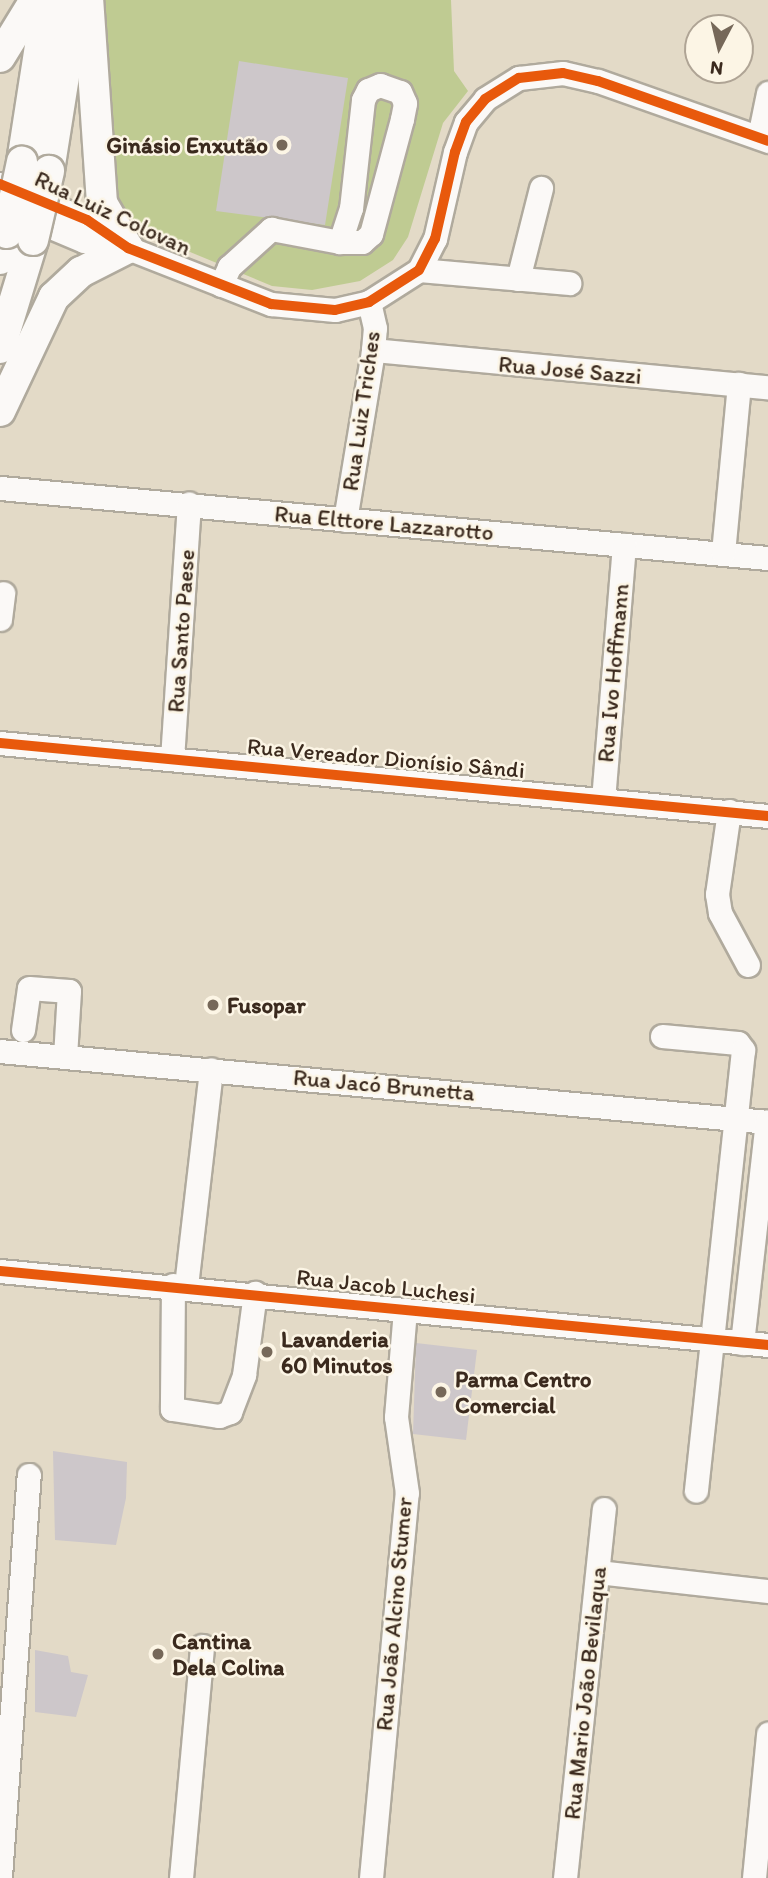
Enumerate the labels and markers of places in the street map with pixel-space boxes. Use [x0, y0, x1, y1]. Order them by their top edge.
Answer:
place label: Ginásio Enxutão [107, 131, 268, 159]
marker: Ginásio Enxutão [274, 137, 290, 153]
place label: Fusopar [227, 991, 306, 1019]
marker: Fusopar [205, 997, 221, 1013]
place label: Lavanderia 60 Minutos [281, 1325, 393, 1379]
marker: Lavanderia 60 Minutos [259, 1344, 275, 1360]
place label: Parma Centro Comercial [455, 1365, 592, 1419]
marker: Parma Centro Comercial [433, 1384, 449, 1400]
place label: Cantina Dela Colina [172, 1627, 284, 1681]
marker: Cantina Dela Colina [150, 1646, 166, 1662]

